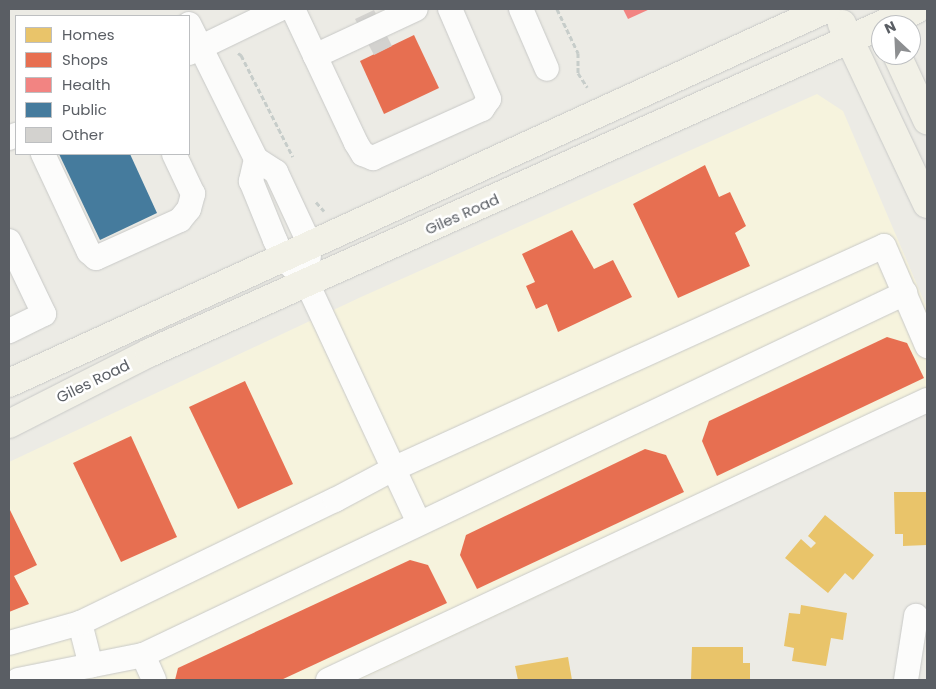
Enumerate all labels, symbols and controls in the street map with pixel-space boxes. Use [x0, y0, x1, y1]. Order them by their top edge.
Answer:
legend [15, 15, 190, 155]
north arrow [871, 15, 921, 65]
text: N [881, 16, 899, 39]
text: Homes [62, 24, 115, 45]
text: Shops [62, 49, 108, 70]
text: Health [62, 74, 111, 95]
text: Public [62, 99, 107, 120]
text: Other [62, 124, 104, 145]
street label: Giles Road [422, 190, 502, 238]
street label: Giles Road [53, 356, 133, 406]

